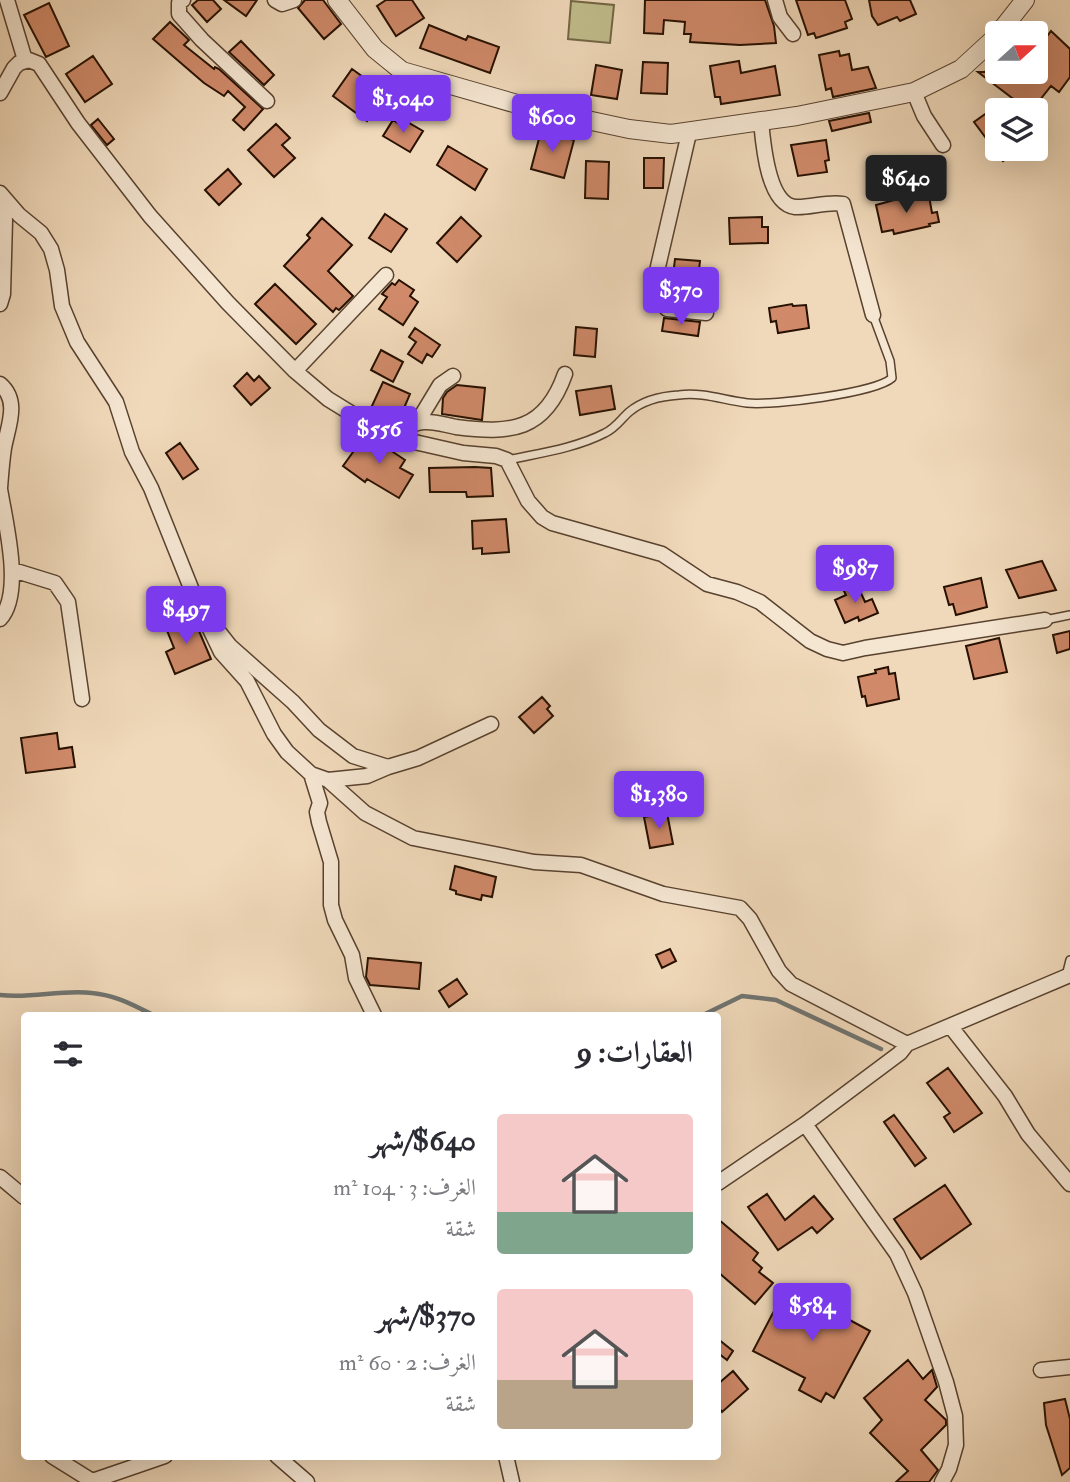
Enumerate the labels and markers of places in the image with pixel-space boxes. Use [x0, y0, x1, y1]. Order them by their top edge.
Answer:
pin: $1,040 [346, 76, 460, 135]
pin: $600 [511, 94, 593, 154]
pin: $640 [865, 156, 947, 215]
pin: $370 [640, 268, 722, 327]
pin: $556 [338, 406, 420, 466]
pin: $987 [814, 546, 896, 605]
pin: $497 [145, 586, 227, 646]
pin: $1,380 [602, 772, 716, 831]
pin: $584 [771, 1284, 853, 1343]

